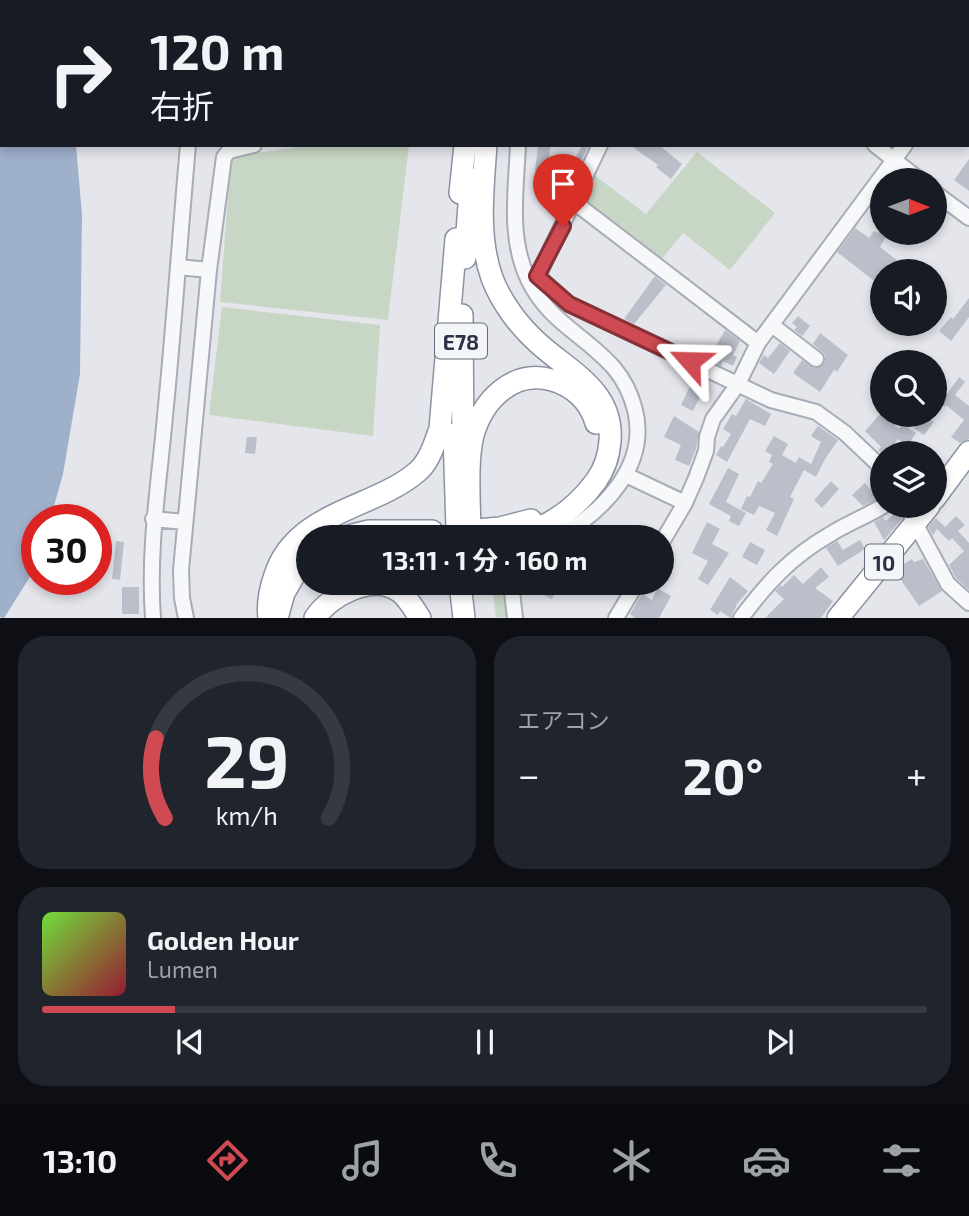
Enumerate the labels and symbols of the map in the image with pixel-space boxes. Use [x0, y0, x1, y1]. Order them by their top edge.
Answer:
pin [533, 154, 593, 226]
north arrow [870, 168, 947, 245]
road number: E78 [435, 324, 487, 358]
position arrow [653, 324, 727, 398]
speed limit sign: 30 [21, 504, 112, 595]
road number: 10 [865, 544, 903, 580]

